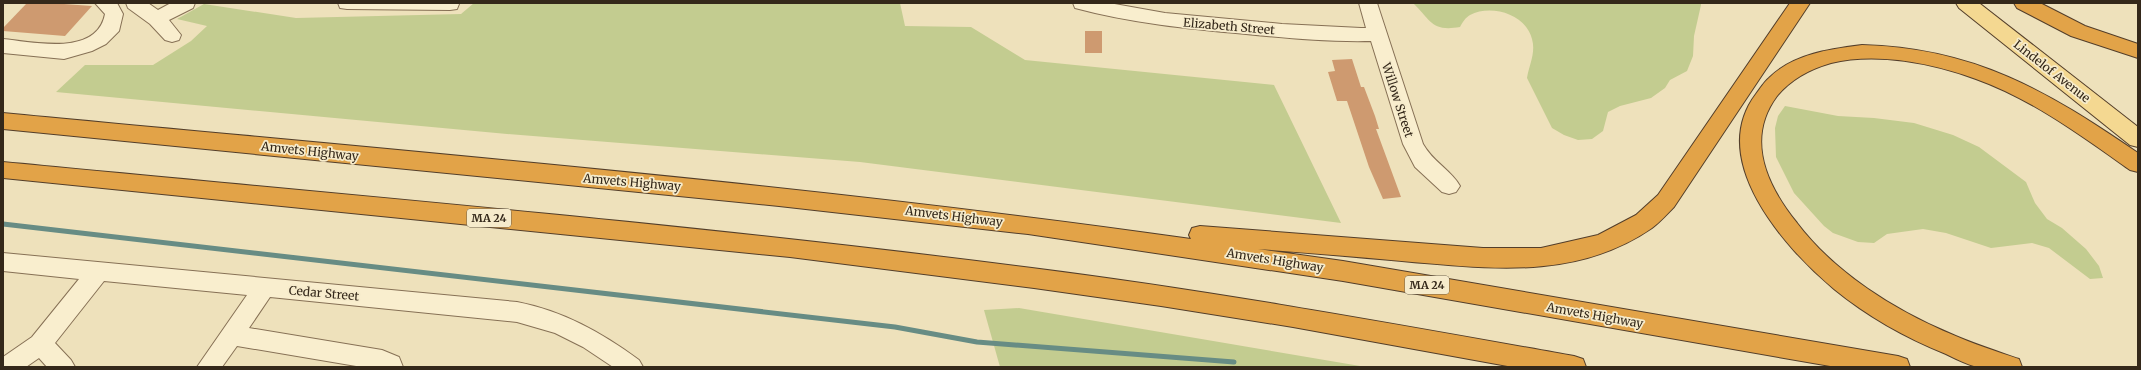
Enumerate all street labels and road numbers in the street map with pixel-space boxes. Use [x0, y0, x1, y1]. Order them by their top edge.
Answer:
street label: Elizabeth Street [1183, 15, 1276, 38]
street label: Lindelof Avenue [2011, 37, 2093, 105]
street label: Willow Street [1379, 60, 1417, 139]
street label: Amvets Highway [259, 138, 360, 164]
street label: Amvets Highway [582, 170, 681, 194]
street label: Amvets Highway [903, 202, 1004, 229]
road number: MA 24 [467, 209, 511, 227]
street label: Amvets Highway [1224, 245, 1325, 275]
road number: MA 24 [1405, 276, 1449, 294]
street label: Cedar Street [288, 282, 360, 304]
street label: Amvets Highway [1544, 299, 1645, 331]

